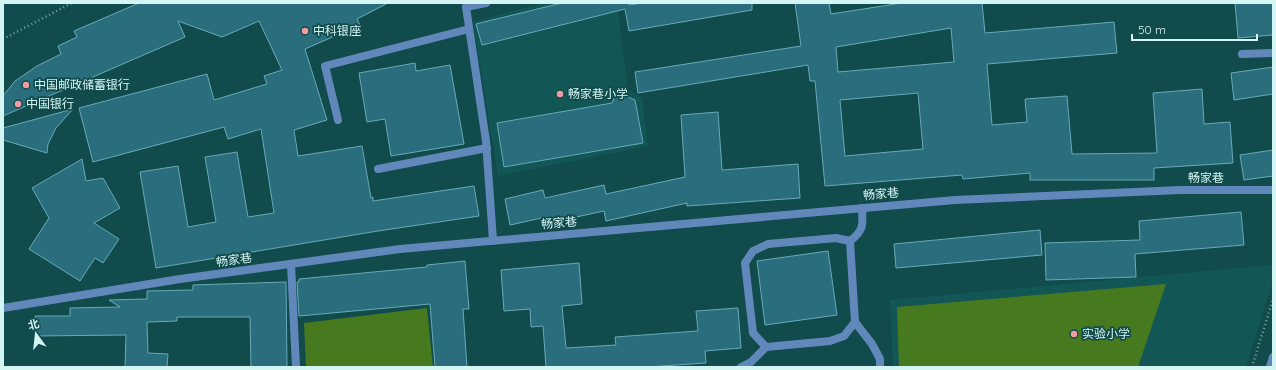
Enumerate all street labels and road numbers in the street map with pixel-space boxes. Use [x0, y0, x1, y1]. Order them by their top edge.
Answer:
street label: 畅家巷 [1188, 170, 1224, 185]
street label: 畅家巷 [862, 184, 900, 203]
street label: 畅家巷 [540, 213, 578, 232]
street label: 畅家巷 [215, 250, 253, 269]

